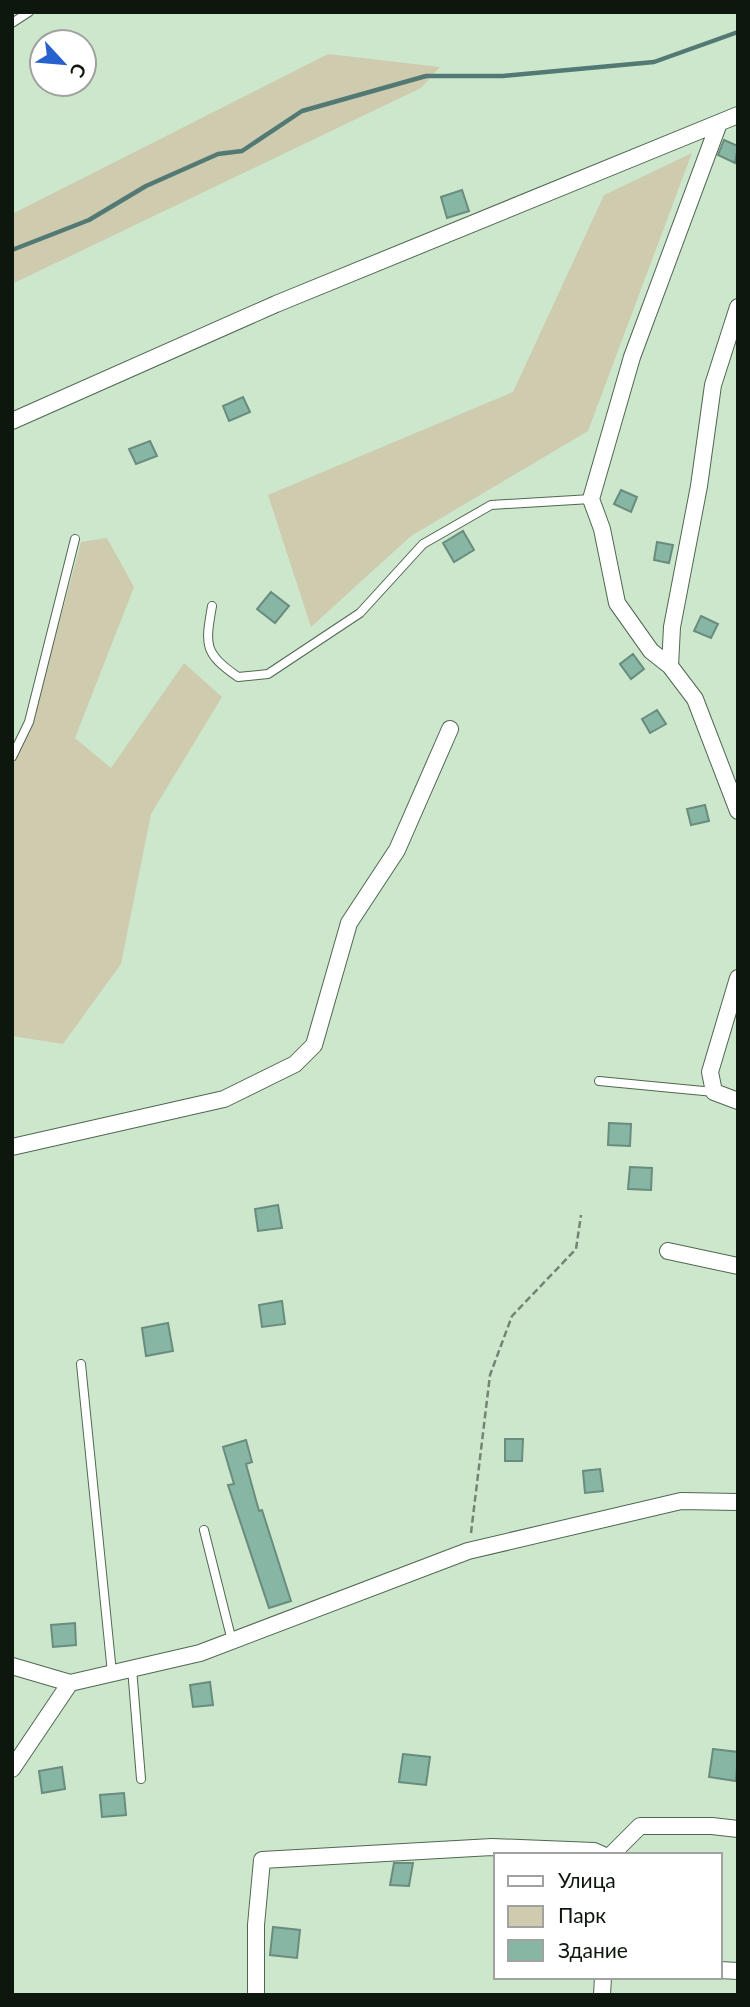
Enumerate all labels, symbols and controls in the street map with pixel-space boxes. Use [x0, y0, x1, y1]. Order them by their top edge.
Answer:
north arrow [28, 28, 98, 98]
text: С [65, 60, 92, 82]
legend [494, 1853, 722, 1979]
text: Улица [558, 1867, 616, 1892]
text: Парк [558, 1902, 606, 1927]
text: Здание [558, 1937, 628, 1962]

